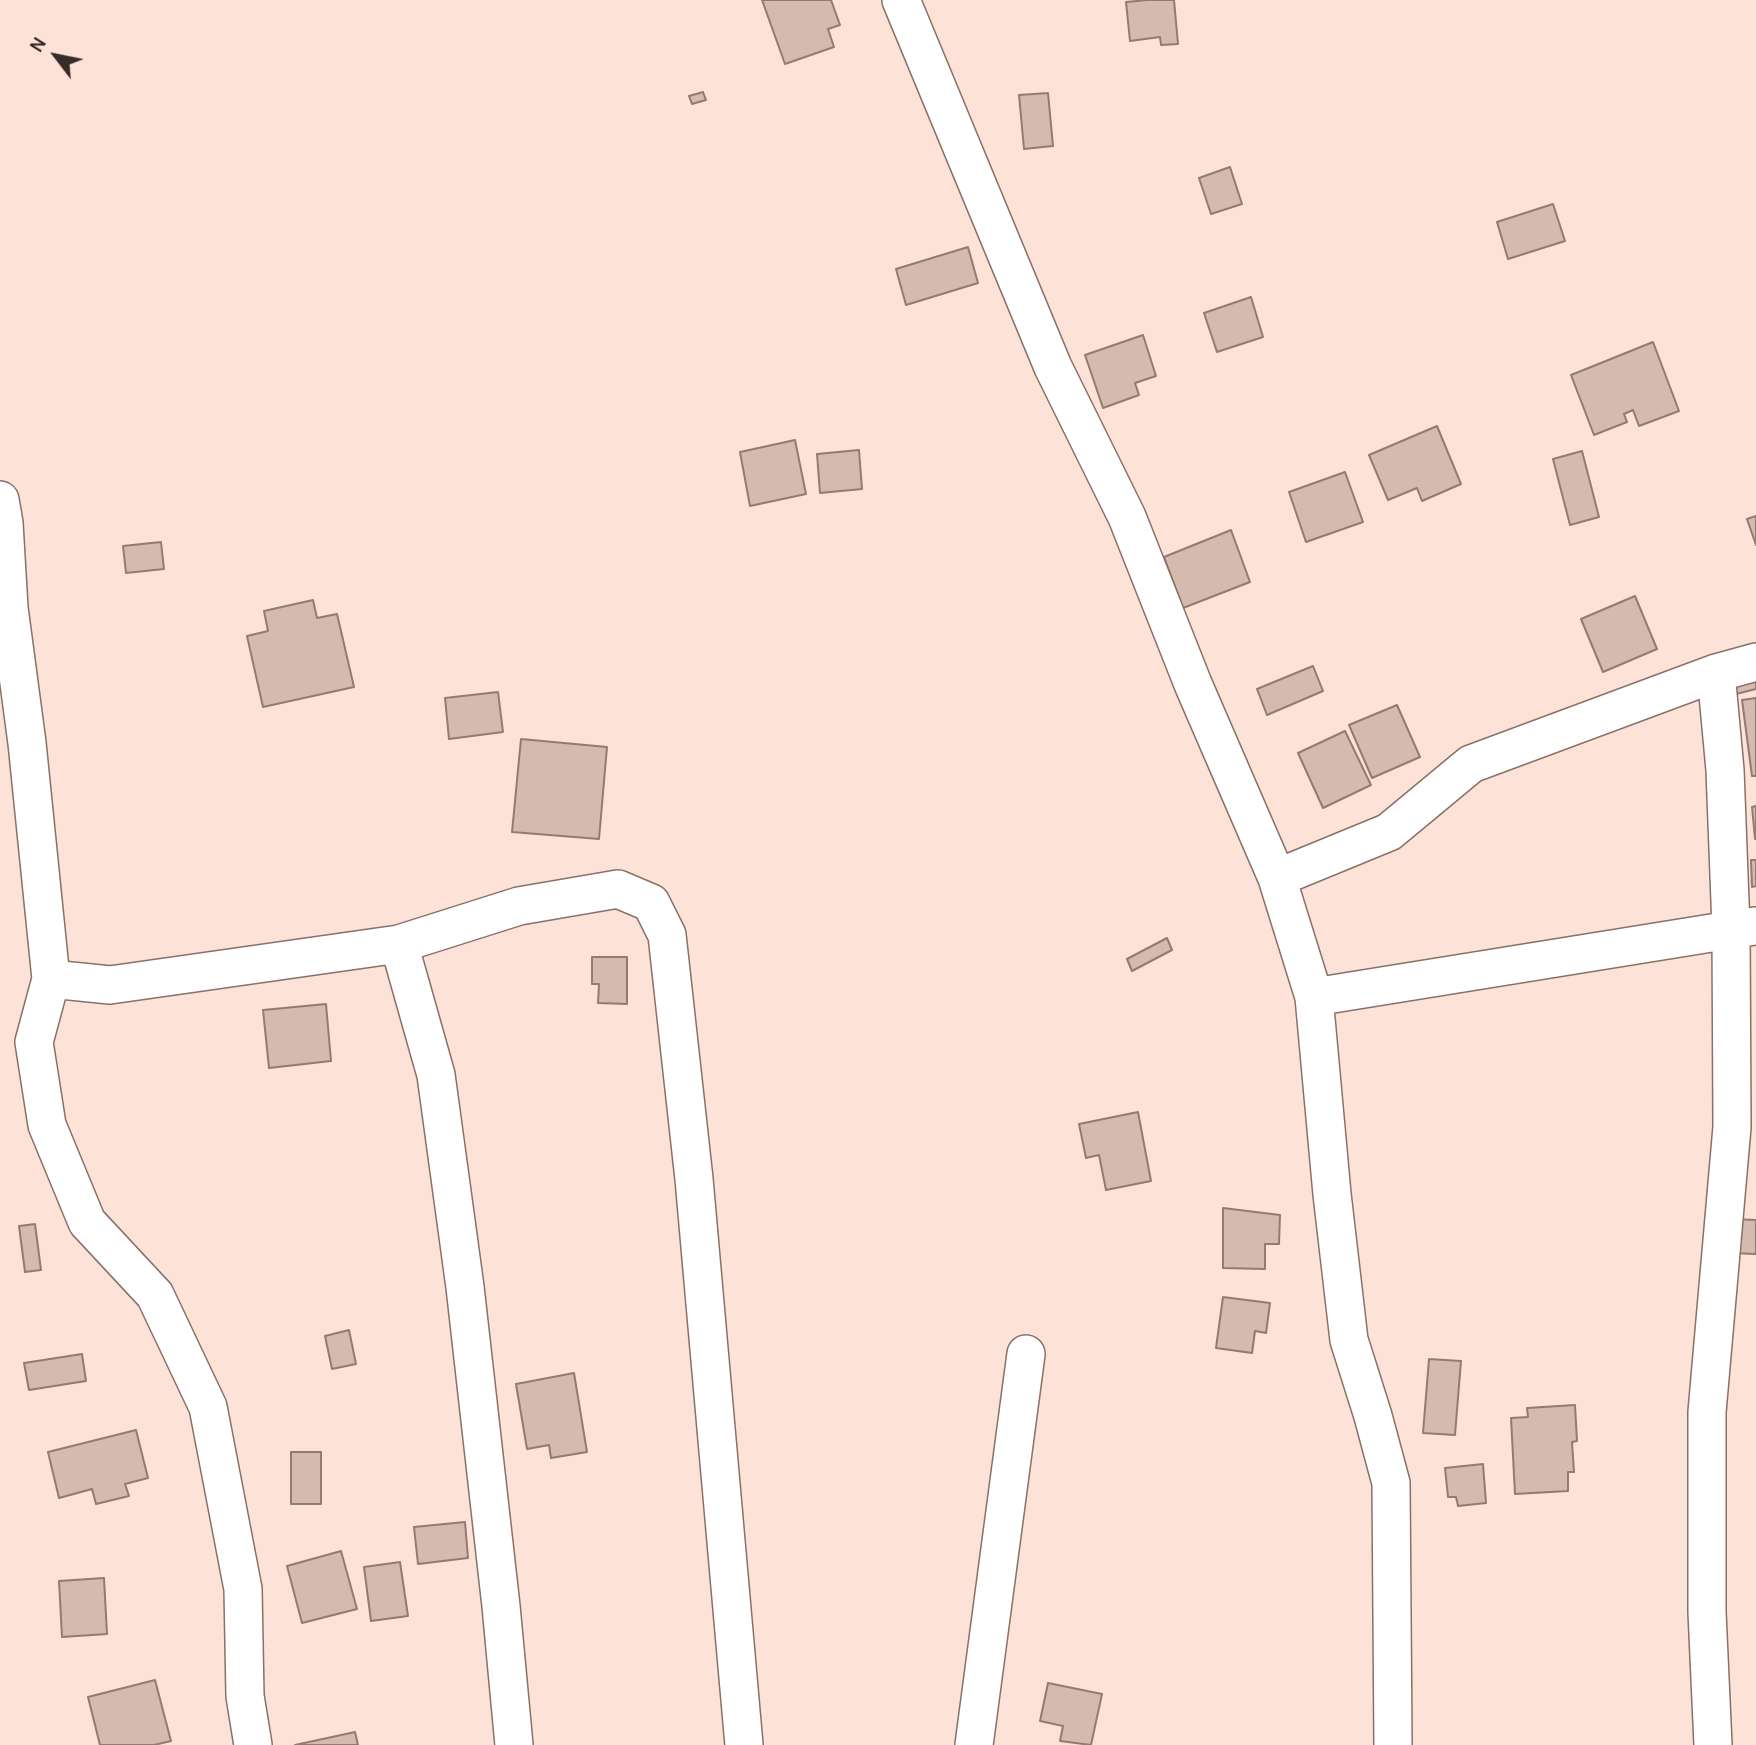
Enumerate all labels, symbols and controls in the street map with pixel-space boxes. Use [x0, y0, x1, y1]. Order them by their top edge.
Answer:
north arrow [21, 21, 91, 91]
text: N [25, 33, 51, 56]

